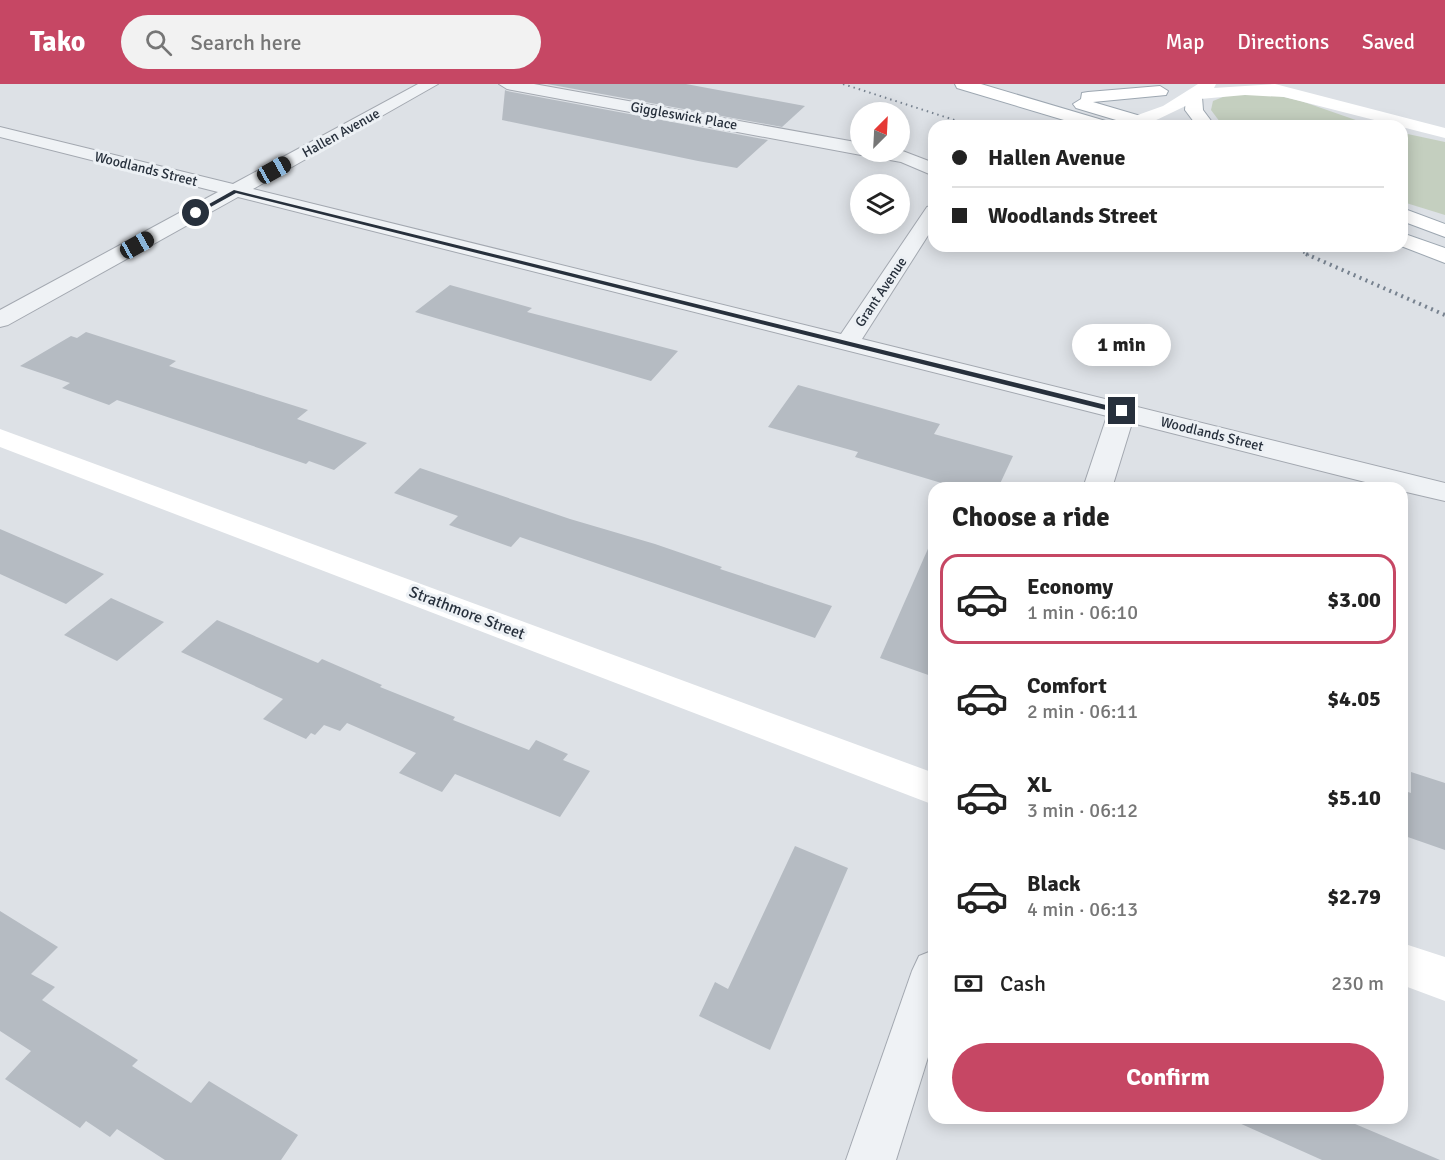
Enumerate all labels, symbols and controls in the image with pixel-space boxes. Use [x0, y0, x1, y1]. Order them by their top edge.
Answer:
search box [121, 15, 541, 69]
text: Tako [30, 25, 85, 59]
icon: search [142, 26, 175, 59]
text: Search here [190, 29, 301, 56]
text: Map [1166, 29, 1204, 55]
text: Directions [1237, 29, 1329, 55]
text: Saved [1362, 29, 1415, 55]
street label: Giggleswick Place [629, 98, 739, 134]
north arrow [850, 102, 910, 162]
map controls [850, 102, 910, 234]
street label: Hallen Avenue [299, 105, 383, 161]
text: Hallen Avenue [988, 144, 1125, 171]
street label: Woodlands Street [93, 148, 199, 190]
car [254, 153, 294, 187]
button: layers [850, 174, 910, 234]
route start [182, 199, 209, 226]
text: Woodlands Street [988, 202, 1158, 229]
car [117, 228, 157, 262]
street label: Grant Avenue [851, 254, 911, 330]
callout: 1 min [1072, 324, 1172, 366]
text: 1 min [1097, 332, 1146, 357]
route end [1108, 397, 1135, 424]
street label: Woodlands Street [1159, 413, 1265, 455]
text: Choose a ride [952, 501, 1110, 534]
icon: car [955, 572, 1009, 626]
text: Economy [1027, 573, 1113, 600]
street label: Strathmore Street [406, 582, 528, 644]
text: $3.00 [1327, 586, 1381, 613]
text: 1 min · 06:10 [1027, 600, 1138, 625]
icon: car [955, 671, 1009, 725]
text: Comfort [1027, 672, 1107, 699]
text: $4.05 [1327, 685, 1381, 712]
text: 2 min · 06:11 [1027, 699, 1138, 724]
icon: car [955, 770, 1009, 824]
text: XL [1027, 771, 1052, 798]
text: $5.10 [1327, 784, 1381, 811]
text: 3 min · 06:12 [1027, 798, 1138, 823]
icon: car [955, 869, 1009, 923]
text: Black [1027, 870, 1081, 897]
text: $2.79 [1327, 883, 1381, 910]
text: 4 min · 06:13 [1027, 897, 1138, 922]
icon: cash [952, 967, 985, 1000]
text: Cash [1000, 970, 1046, 997]
text: 230 m [1331, 971, 1384, 996]
button: Confirm [952, 1043, 1384, 1112]

